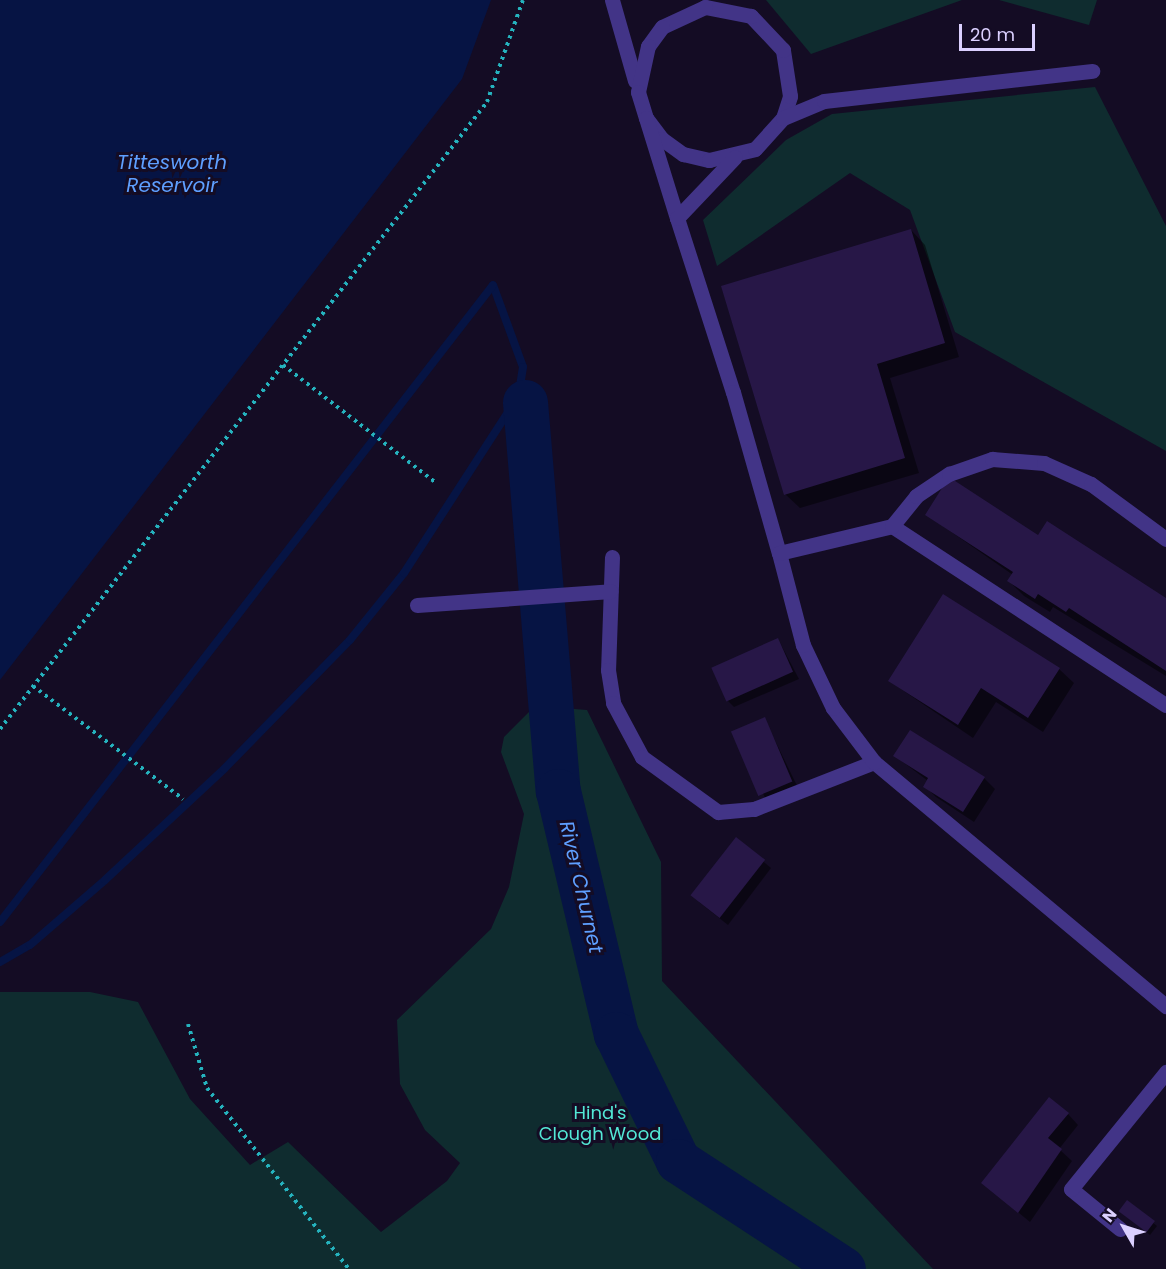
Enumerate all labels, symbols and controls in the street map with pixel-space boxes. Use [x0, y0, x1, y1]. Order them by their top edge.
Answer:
scale bar [962, 12, 1038, 50]
text: 20 m [970, 22, 1015, 47]
water label: Tittesworth Reservoir [117, 150, 227, 197]
water label: River Churnet [554, 818, 608, 956]
park label: Hind's Clough Wood [539, 1103, 661, 1146]
north arrow [1094, 1197, 1154, 1257]
text: N [1097, 1203, 1122, 1227]

